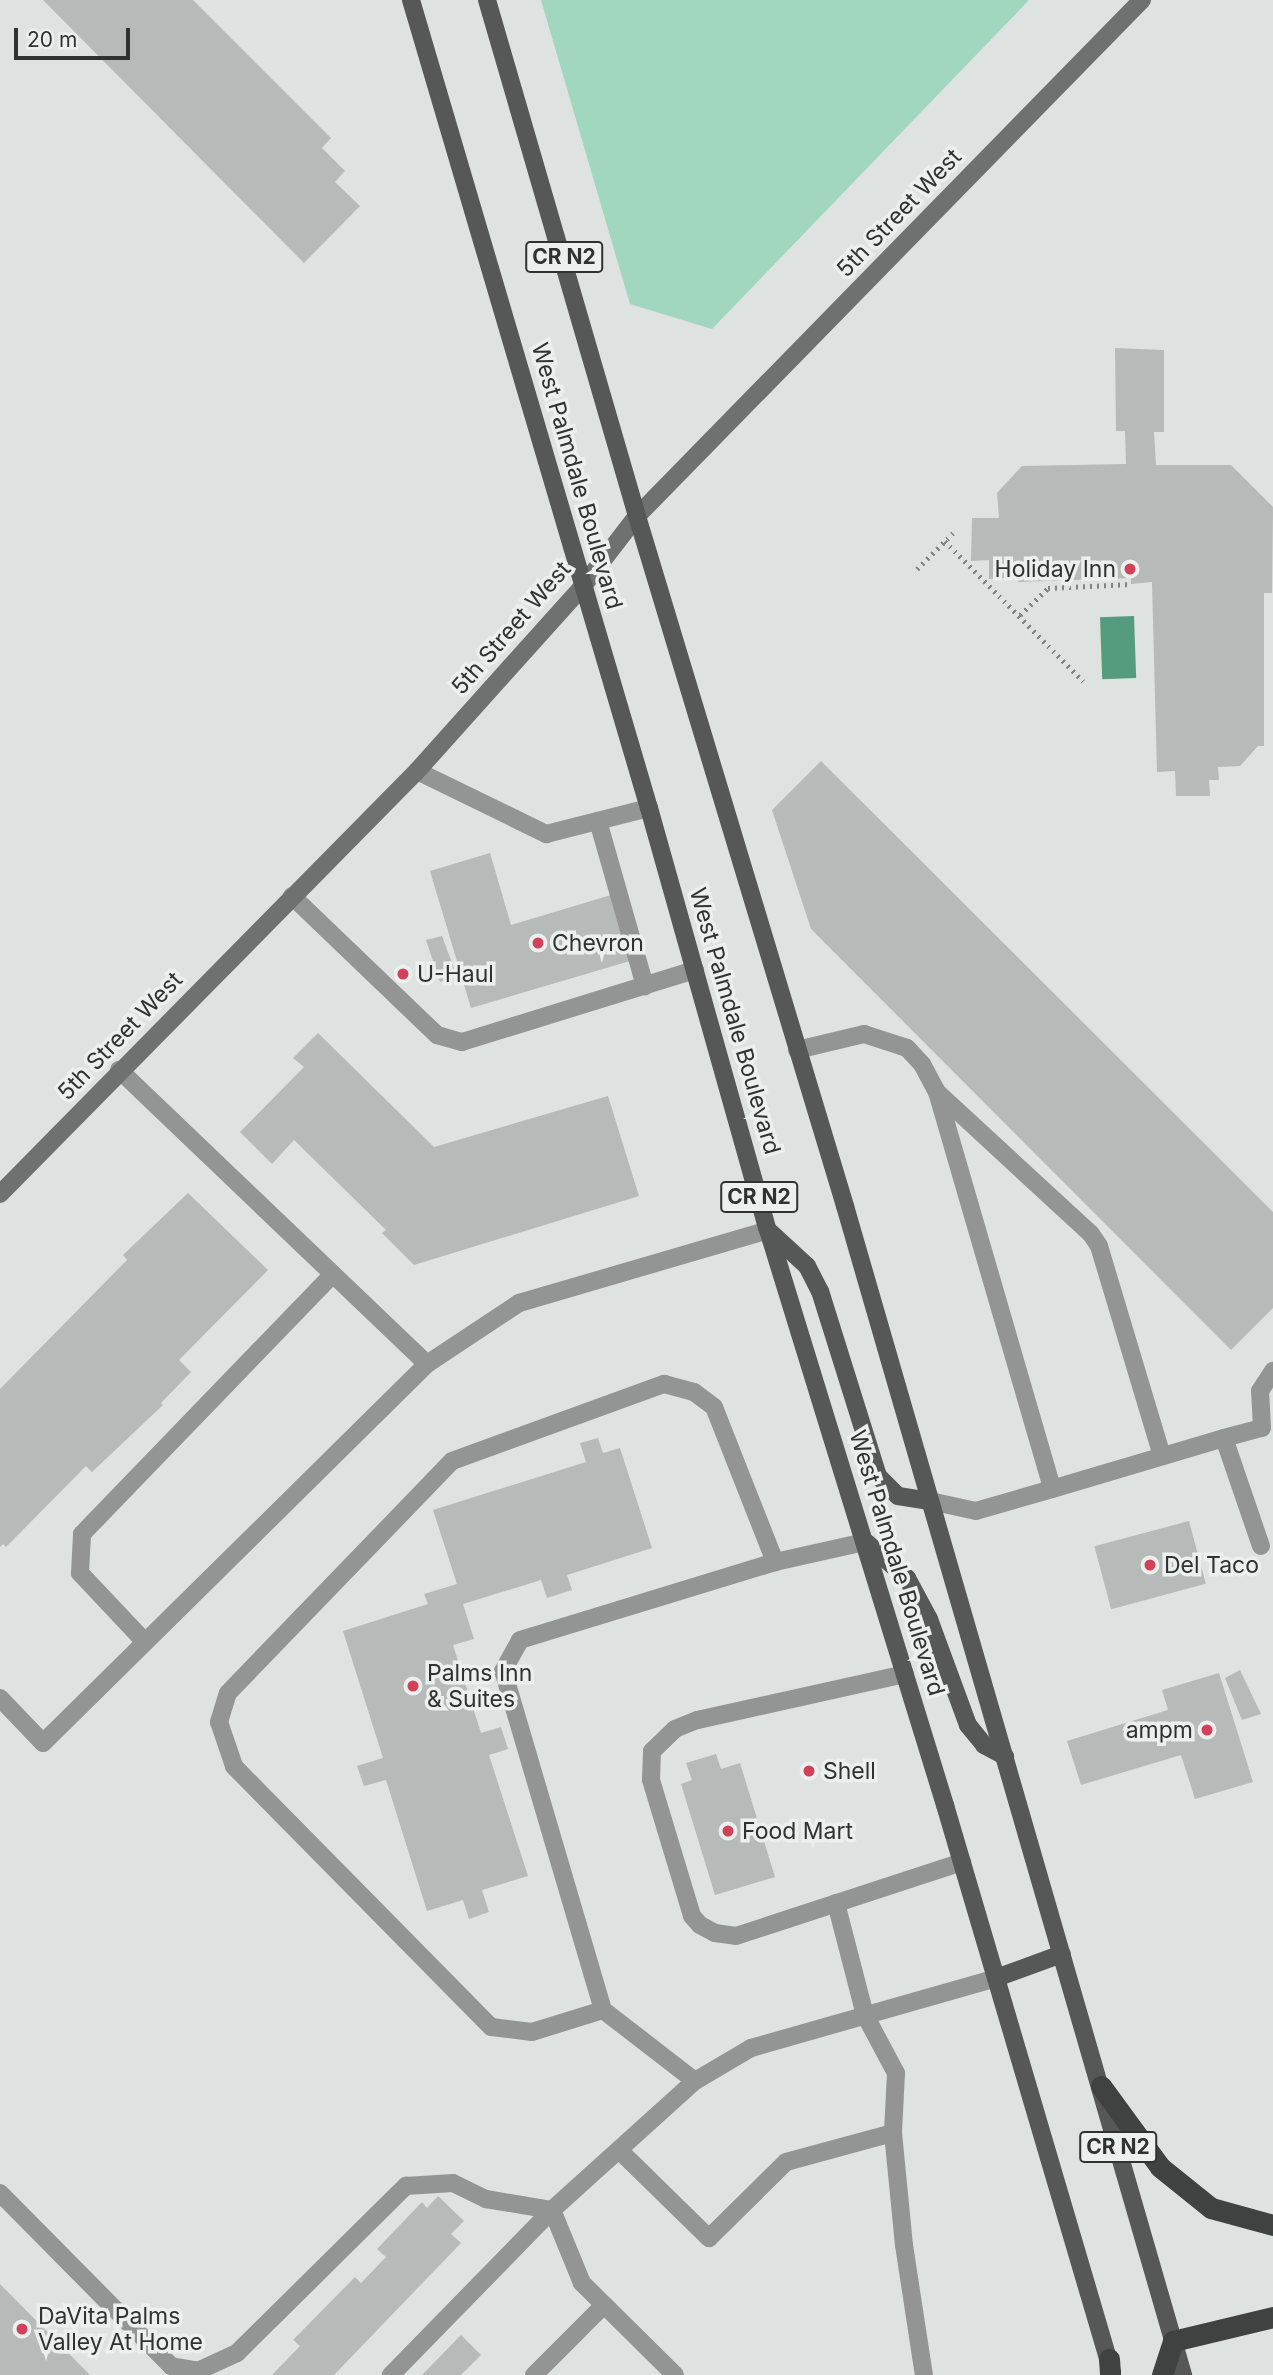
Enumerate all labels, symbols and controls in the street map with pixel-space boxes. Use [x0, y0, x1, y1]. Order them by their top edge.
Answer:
scale bar [18, 14, 133, 58]
text: 20 m [27, 27, 77, 52]
street label: 5th Street West [831, 143, 967, 283]
road number: CR N2 [524, 240, 604, 274]
street label: West Palmdale Boulevard [526, 340, 628, 612]
place label: Holiday Inn [995, 555, 1116, 583]
street label: 5th Street West [446, 556, 576, 700]
marker: Holiday Inn [1122, 561, 1138, 577]
street label: West Palmdale Boulevard [684, 885, 786, 1157]
place label: Chevron [552, 929, 644, 957]
marker: Chevron [530, 935, 546, 951]
place label: U-Haul [417, 960, 494, 988]
street label: 5th Street West [52, 966, 188, 1106]
marker: U-Haul [395, 966, 411, 982]
road number: CR N2 [719, 1180, 799, 1214]
street label: West Palmdale Boulevard [843, 1427, 951, 1699]
place label: Del Taco [1164, 1551, 1259, 1579]
marker: Del Taco [1142, 1557, 1158, 1573]
place label: Palms Inn & Suites [427, 1659, 532, 1713]
marker: Palms Inn & Suites [405, 1678, 421, 1694]
place label: ampm [1126, 1716, 1193, 1744]
marker: ampm [1199, 1722, 1215, 1738]
place label: Shell [823, 1757, 876, 1785]
marker: Shell [801, 1763, 817, 1779]
place label: Food Mart [742, 1817, 853, 1845]
marker: Food Mart [720, 1823, 736, 1839]
road number: CR N2 [1078, 2130, 1158, 2164]
place label: DaVita Palms Valley At Home [38, 2302, 203, 2356]
marker: DaVita Palms Valley At Home [12, 2319, 32, 2339]

